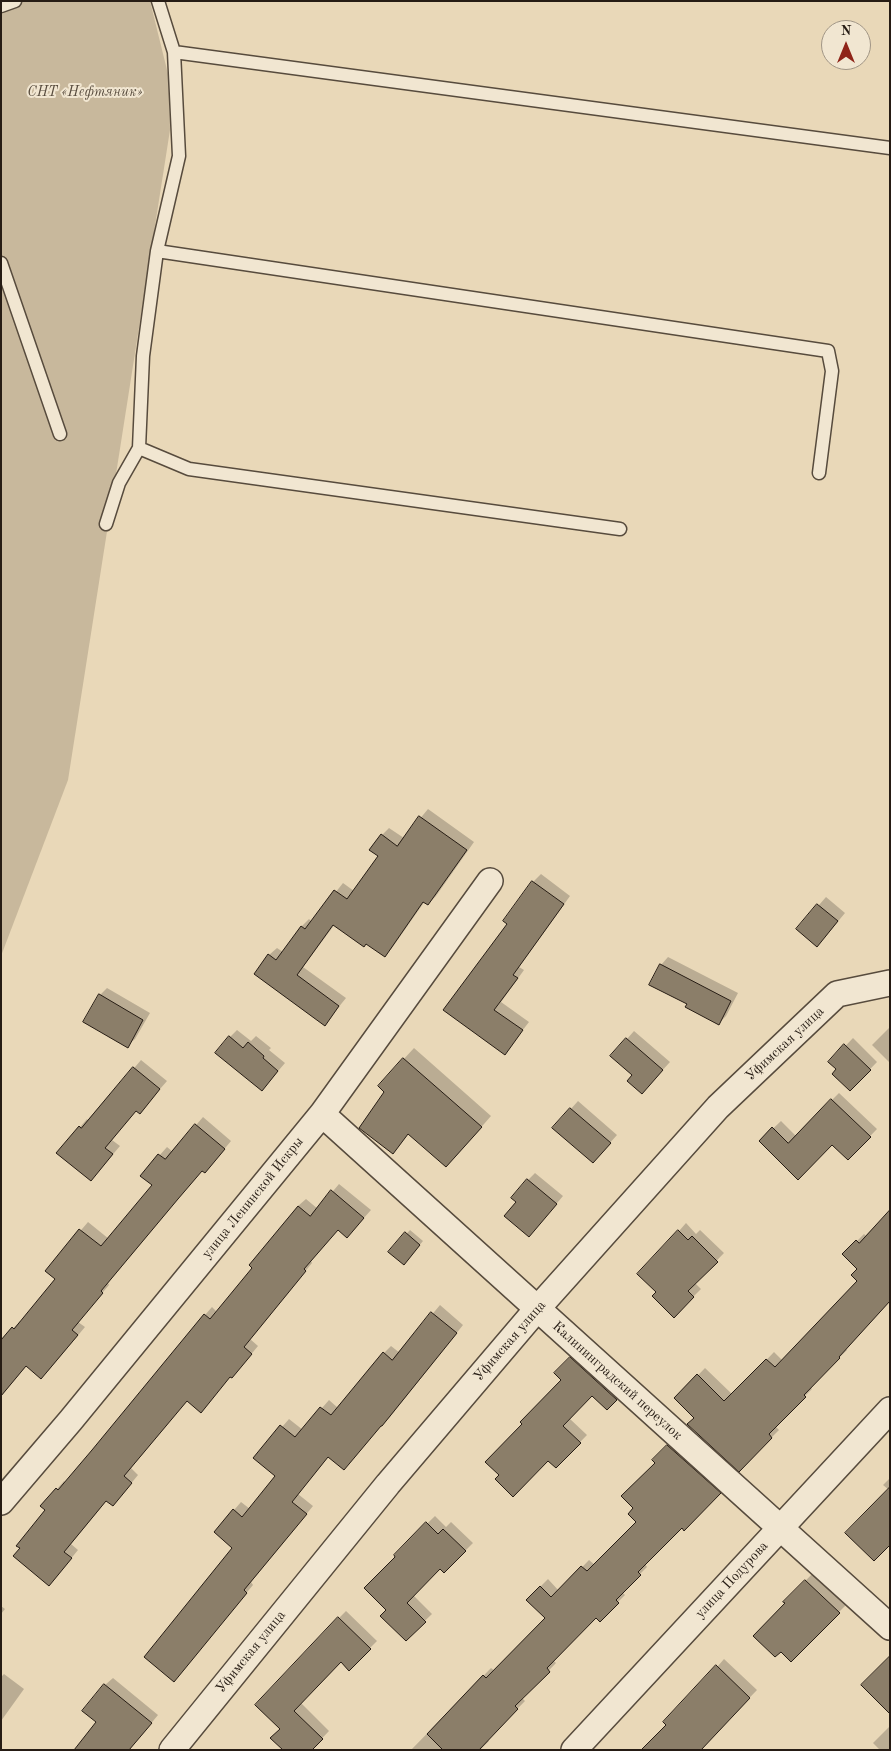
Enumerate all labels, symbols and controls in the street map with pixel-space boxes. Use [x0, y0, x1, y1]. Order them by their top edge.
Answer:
north arrow [821, 20, 871, 70]
text: N [841, 24, 851, 38]
park label: СНТ «Нефтяник» [27, 84, 143, 100]
street label: Уфимская улица [742, 1003, 828, 1085]
street label: улица Ленинской Искры [199, 1134, 307, 1262]
street label: Уфимская улица [470, 1297, 550, 1385]
street label: Калининградский переулок [548, 1318, 686, 1444]
street label: улица Подурова [692, 1538, 772, 1622]
street label: Уфимская улица [213, 1607, 289, 1697]

